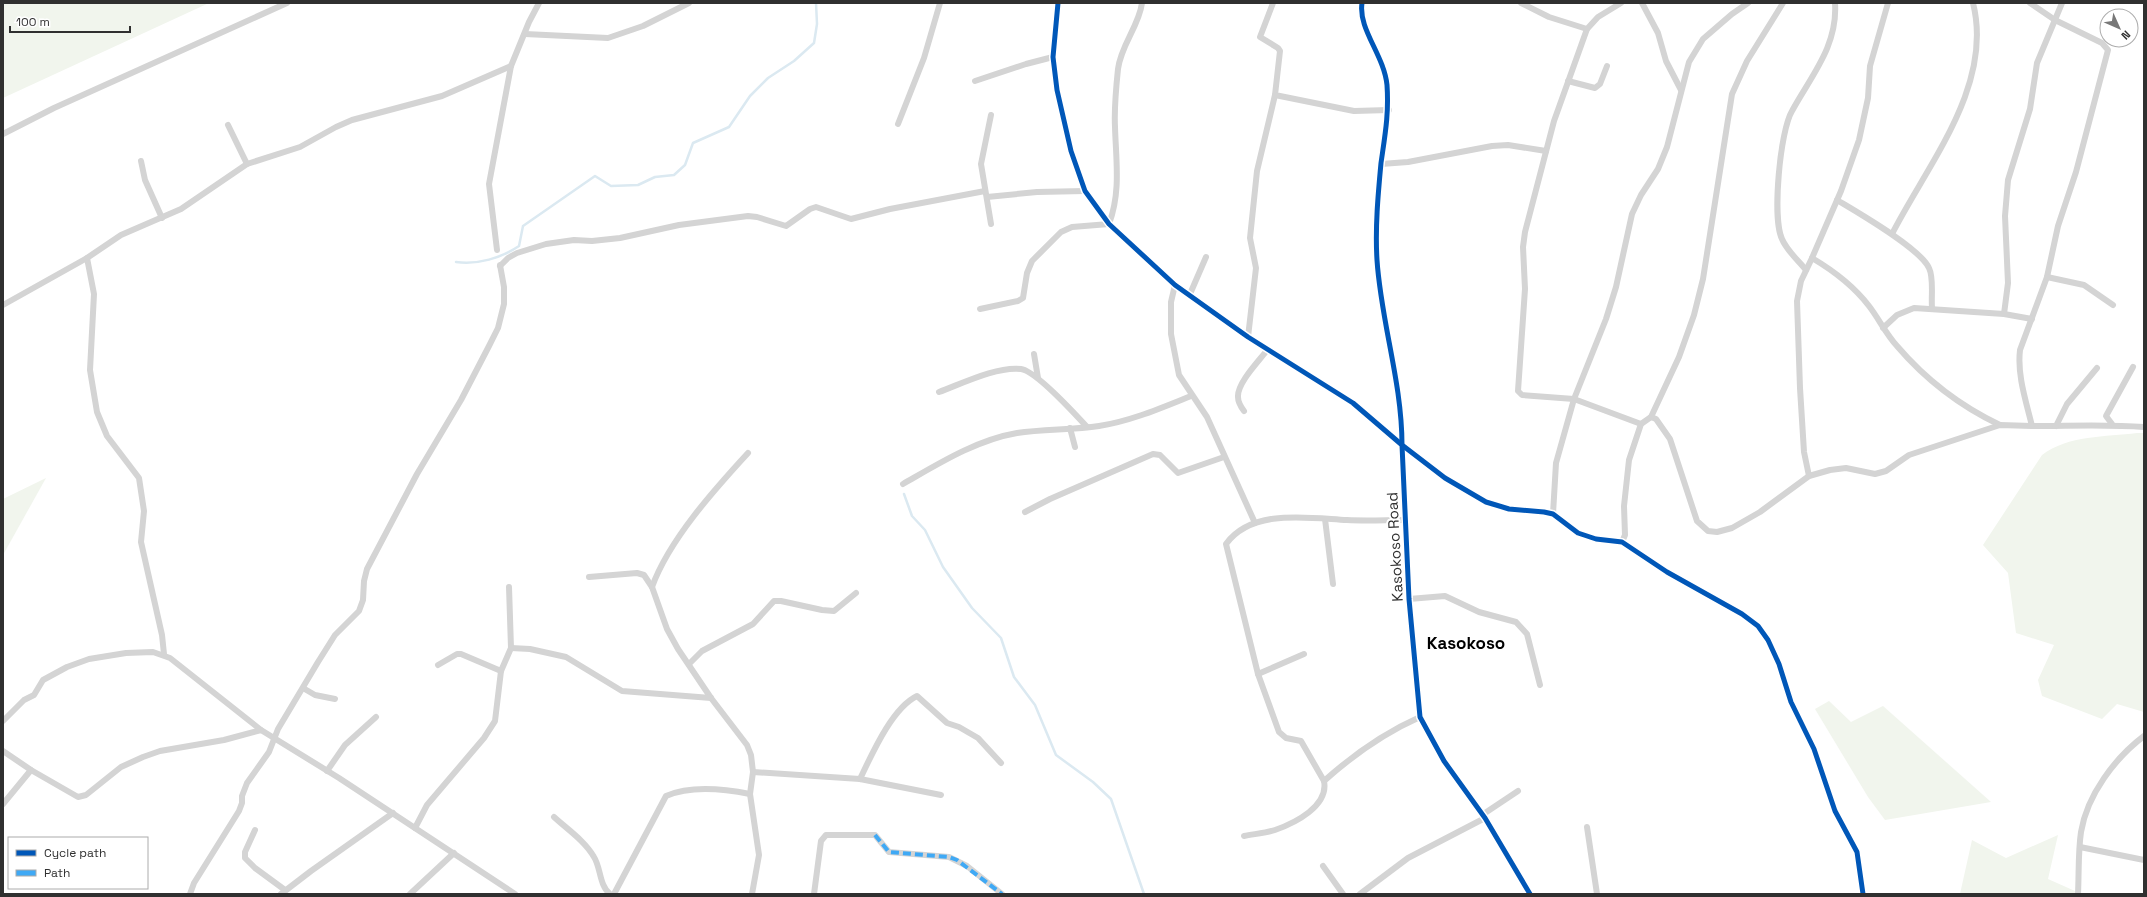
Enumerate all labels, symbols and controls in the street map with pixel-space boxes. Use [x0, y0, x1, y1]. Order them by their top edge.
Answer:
scale bar [10, 8, 130, 34]
north arrow [2099, 8, 2139, 48]
text: 100 m [16, 14, 50, 30]
text: N [2119, 28, 2134, 43]
street label: Kasokoso Road [1382, 492, 1407, 602]
district label: Kasokoso [1427, 632, 1505, 654]
legend [8, 837, 148, 889]
text: Cycle path [44, 845, 106, 861]
text: Path [44, 865, 70, 881]

